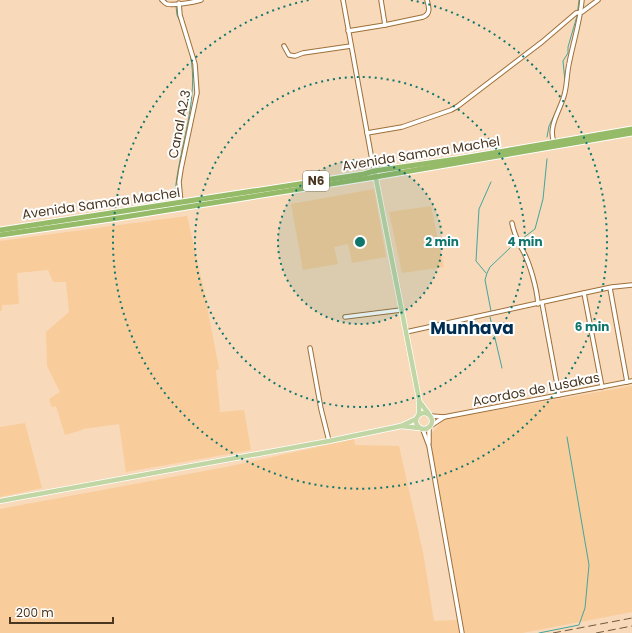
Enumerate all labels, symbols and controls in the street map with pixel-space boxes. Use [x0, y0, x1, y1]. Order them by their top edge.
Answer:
street label: Canal A2.3 [164, 88, 195, 160]
street label: Avenida Samora Machel [341, 132, 501, 175]
road number: N6 [303, 171, 329, 191]
street label: Avenida Samora Machel [21, 183, 181, 224]
text: 2 min [425, 233, 459, 250]
text: 4 min [507, 233, 543, 250]
centre of rings [353, 235, 367, 249]
district label: Munhava [430, 316, 514, 340]
text: 6 min [575, 318, 609, 335]
street label: Acordos de Lusakas [471, 368, 602, 411]
scale bar [10, 599, 113, 625]
text: 200 m [16, 604, 54, 621]

